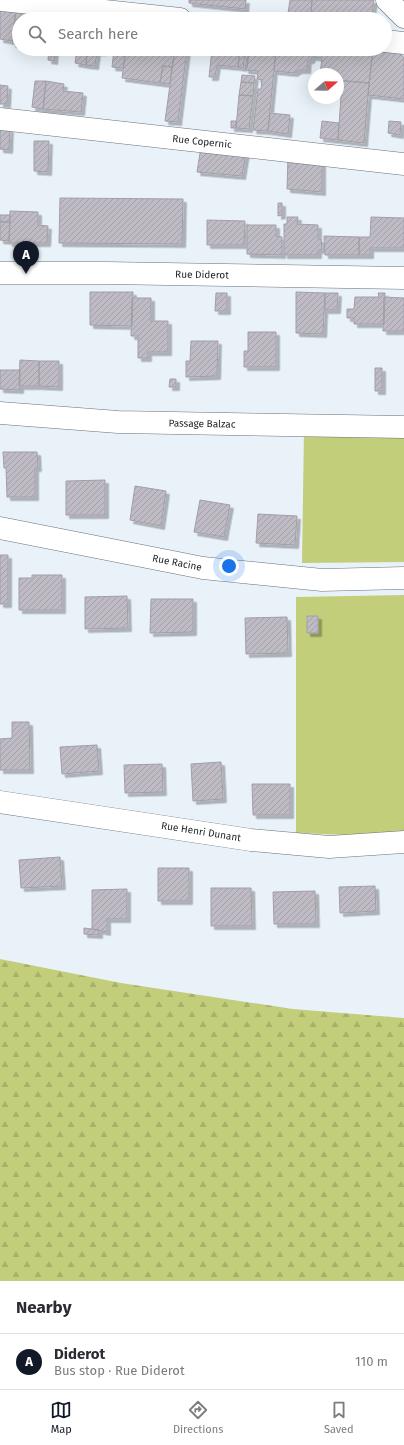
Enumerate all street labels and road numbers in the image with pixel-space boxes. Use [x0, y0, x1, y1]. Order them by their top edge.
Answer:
street label: Rue Copernic [172, 133, 233, 151]
street label: Rue Diderot [175, 269, 229, 281]
street label: Passage Balzac [168, 417, 236, 431]
street label: Rue Racine [151, 552, 203, 574]
street label: Rue Henri Dunant [160, 820, 242, 844]

